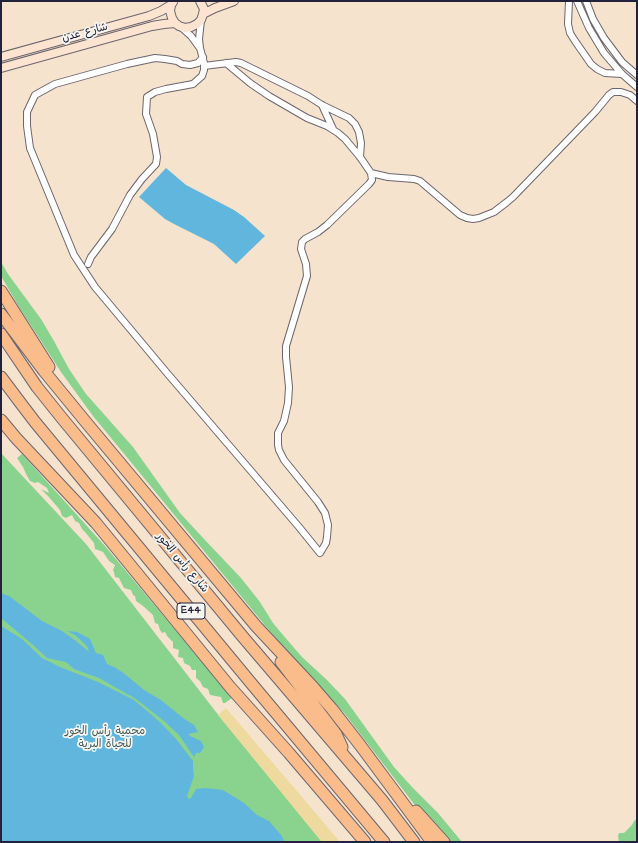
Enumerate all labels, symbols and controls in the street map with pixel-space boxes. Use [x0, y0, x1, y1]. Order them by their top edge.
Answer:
street label: شارع عدن [61, 21, 109, 45]
street label: شارع رأس الخور [153, 530, 211, 596]
road number: E44 [177, 603, 205, 619]
park label: محمية رأس الخور للحياة البرية [65, 725, 145, 751]

